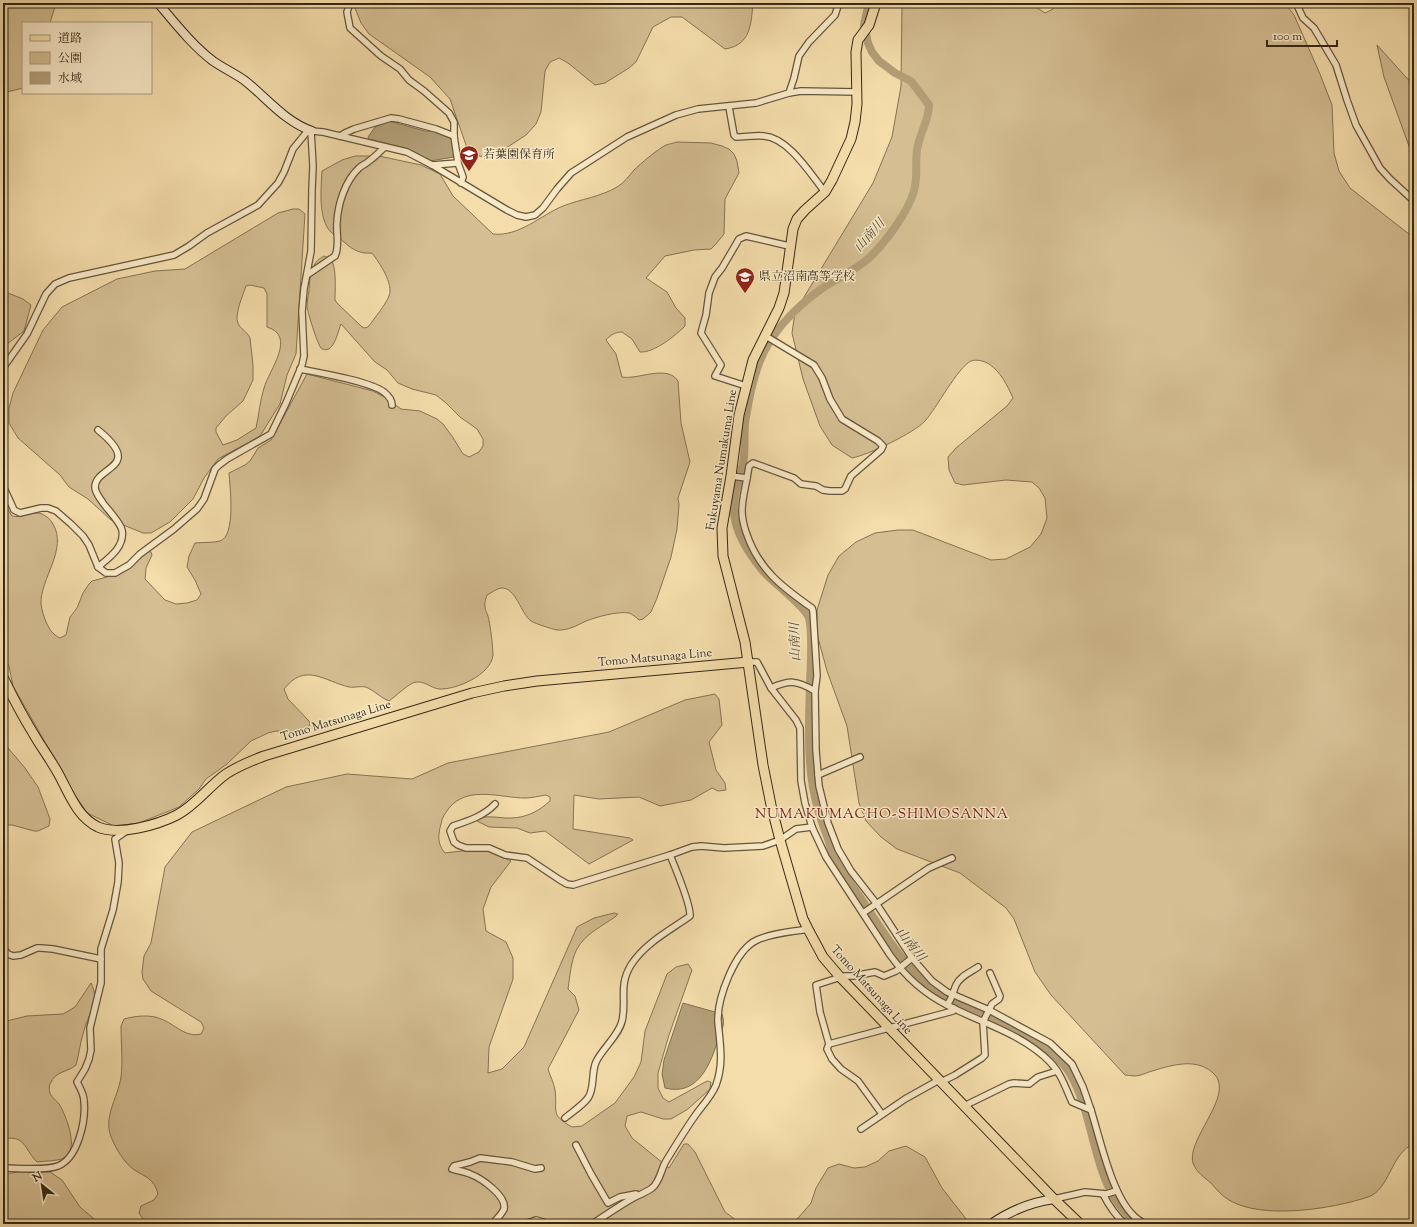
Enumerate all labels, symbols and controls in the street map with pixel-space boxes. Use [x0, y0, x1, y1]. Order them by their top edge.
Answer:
legend [22, 22, 152, 94]
scale bar [1267, 22, 1337, 48]
text: 100 m [1273, 28, 1302, 46]
text: 道路 [58, 30, 82, 48]
text: 公園 [58, 50, 82, 68]
text: 水域 [58, 70, 82, 88]
school or university icon: 若葉園保育所 [458, 144, 480, 172]
place label: 若葉園保育所 [483, 146, 555, 164]
water label: 山南川 [850, 214, 891, 257]
school or university icon: 県立沼南高等学校 [734, 266, 756, 294]
place label: 県立沼南高等学校 [759, 268, 855, 286]
street label: Fukuyama Numakuma Line [702, 388, 742, 532]
water label: 山南川 [786, 620, 806, 662]
street label: Tomo Matsunaga Line [597, 644, 713, 672]
street label: Tomo Matsunaga Line [279, 696, 394, 746]
district label: NUMAKUMACHO-SHIMOSANNA [755, 805, 1009, 825]
water label: 山南川 [891, 924, 931, 967]
street label: Tomo Matsunaga Line [826, 941, 916, 1039]
north arrow [22, 1165, 62, 1205]
text: N [29, 1168, 45, 1187]

